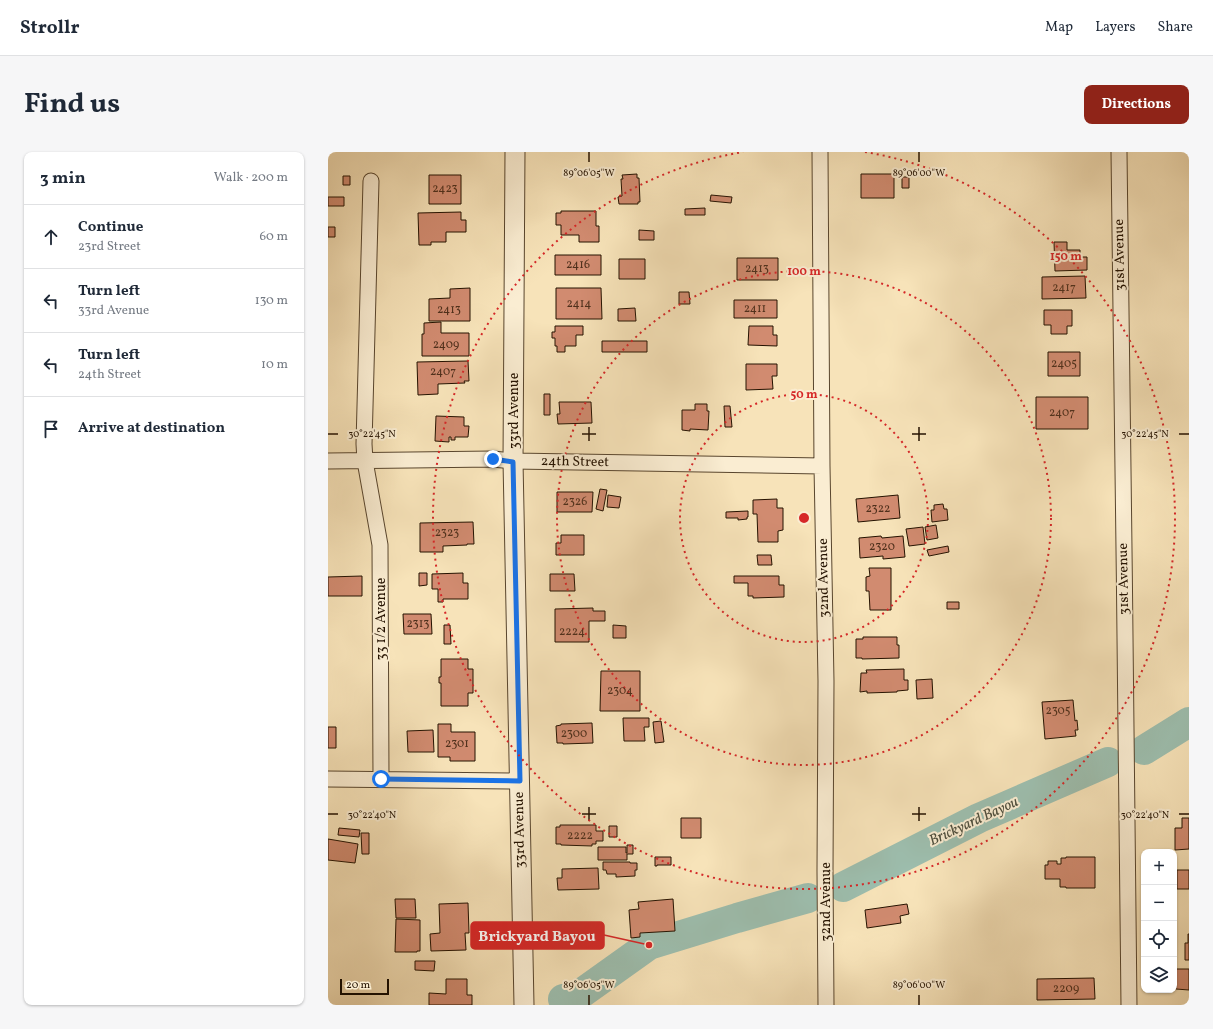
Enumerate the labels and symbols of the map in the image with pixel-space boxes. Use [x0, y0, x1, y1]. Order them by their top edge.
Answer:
text: 89°06'05"W [563, 166, 615, 180]
text: 89°06'00"W [893, 166, 945, 180]
house number: 2423 [432, 181, 458, 197]
street label: 31st Avenue [1110, 218, 1130, 291]
text: 150 m [1050, 249, 1082, 265]
house number: 2416 [566, 257, 590, 273]
house number: 2413 [745, 261, 769, 277]
text: 100 m [787, 264, 821, 280]
house number: 2417 [1052, 280, 1076, 296]
house number: 2414 [566, 296, 592, 312]
house number: 2411 [744, 301, 766, 317]
house number: 2413 [437, 302, 461, 318]
house number: 2409 [433, 337, 459, 353]
house number: 2405 [1051, 356, 1077, 372]
house number: 2407 [430, 364, 456, 380]
street label: 33rd Avenue [505, 372, 524, 449]
text: 50 m [790, 387, 818, 403]
house number: 2407 [1049, 405, 1075, 421]
text: 30°22'45"N [348, 427, 396, 441]
text: 30°22'45"N [1121, 427, 1169, 441]
route end [484, 450, 502, 468]
street label: 24th Street [541, 452, 609, 472]
house number: 2326 [563, 494, 587, 510]
house number: 2322 [865, 501, 891, 517]
centre of rings [797, 511, 811, 525]
house number: 2323 [435, 525, 459, 541]
street label: 32nd Avenue [814, 538, 834, 618]
house number: 2320 [869, 539, 895, 555]
street label: 31st Avenue [1114, 542, 1134, 615]
street label: 33 1/2 Avenue [372, 577, 391, 661]
house number: 2313 [406, 616, 430, 632]
house number: 2224 [559, 624, 585, 640]
house number: 2304 [607, 683, 633, 699]
house number: 2305 [1046, 703, 1071, 719]
house number: 2300 [561, 726, 587, 742]
house number: 2301 [445, 736, 469, 752]
route start [372, 770, 390, 788]
street label: 33rd Avenue [510, 791, 530, 868]
water label: Brickyard Bayou [926, 792, 1023, 852]
text: 30°22'40"N [348, 808, 397, 822]
text: 30°22'40"N [1121, 808, 1170, 822]
house number: 2222 [567, 828, 593, 844]
street label: 32nd Avenue [817, 862, 836, 942]
callout: Brickyard Bayou [471, 922, 604, 949]
text: Brickyard Bayou [478, 927, 596, 948]
scale bar [340, 977, 389, 996]
text: 89°06'05"W [563, 978, 615, 992]
text: 89°06'00"W [893, 978, 945, 992]
house number: 2209 [1053, 981, 1079, 997]

